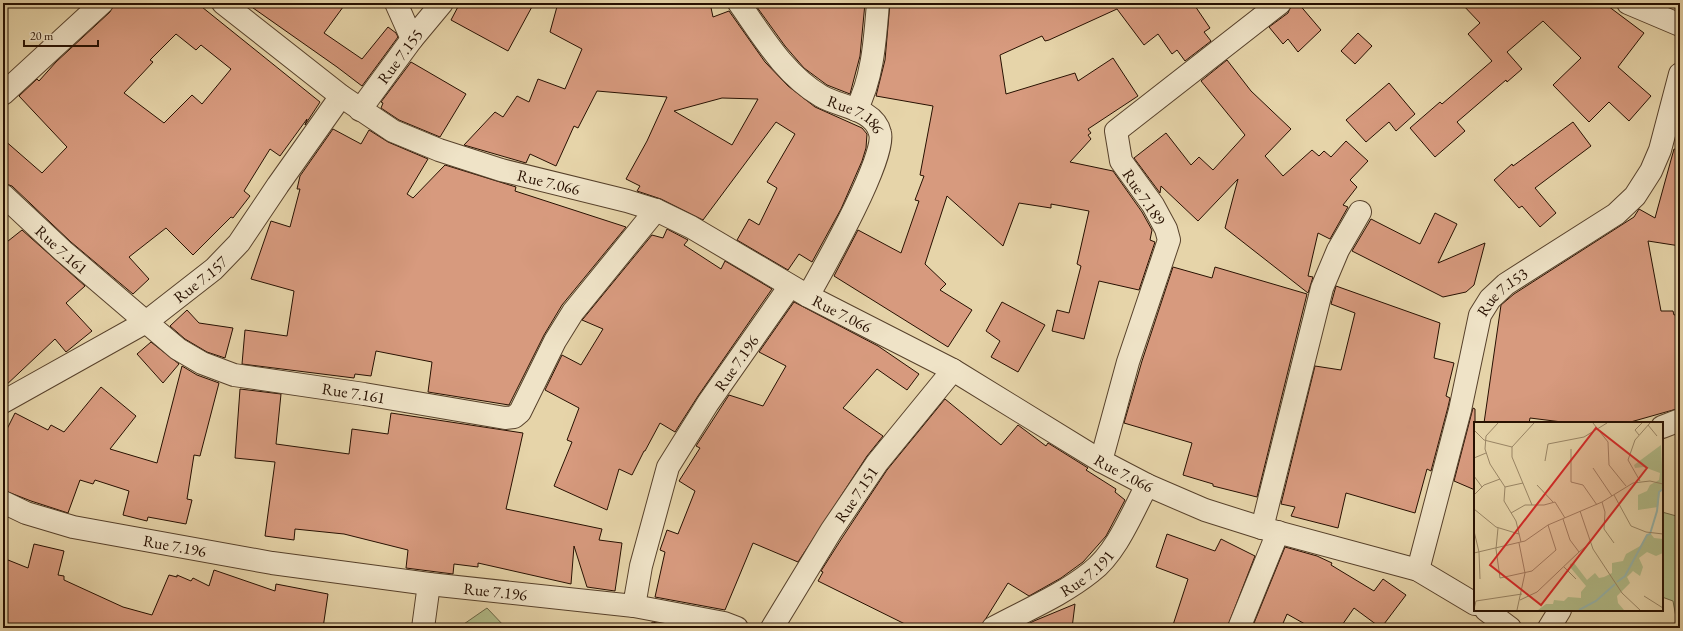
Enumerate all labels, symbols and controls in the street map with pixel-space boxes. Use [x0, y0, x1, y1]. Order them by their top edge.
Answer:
scale bar [24, 22, 98, 48]
street label: Rue 7.155 [372, 24, 427, 88]
text: 20 m [30, 28, 54, 44]
street label: Rue 7.186 [825, 90, 890, 137]
street label: Rue 7.066 [515, 164, 583, 200]
street label: Rue 7.189 [1117, 165, 1171, 230]
street label: Rue 7.161 [31, 220, 92, 278]
street label: Rue 7.157 [169, 251, 232, 307]
street label: Rue 7.153 [1471, 262, 1532, 320]
street label: Rue 7.066 [809, 290, 876, 337]
street label: Rue 7.196 [709, 331, 763, 395]
street label: Rue 7.161 [321, 377, 387, 408]
inset map [1474, 422, 1663, 611]
street label: Rue 7.066 [1090, 449, 1157, 497]
street label: Rue 7.151 [829, 462, 882, 526]
street label: Rue 7.196 [142, 529, 208, 561]
street label: Rue 7.191 [1056, 545, 1118, 601]
street label: Rue 7.196 [463, 577, 529, 605]

